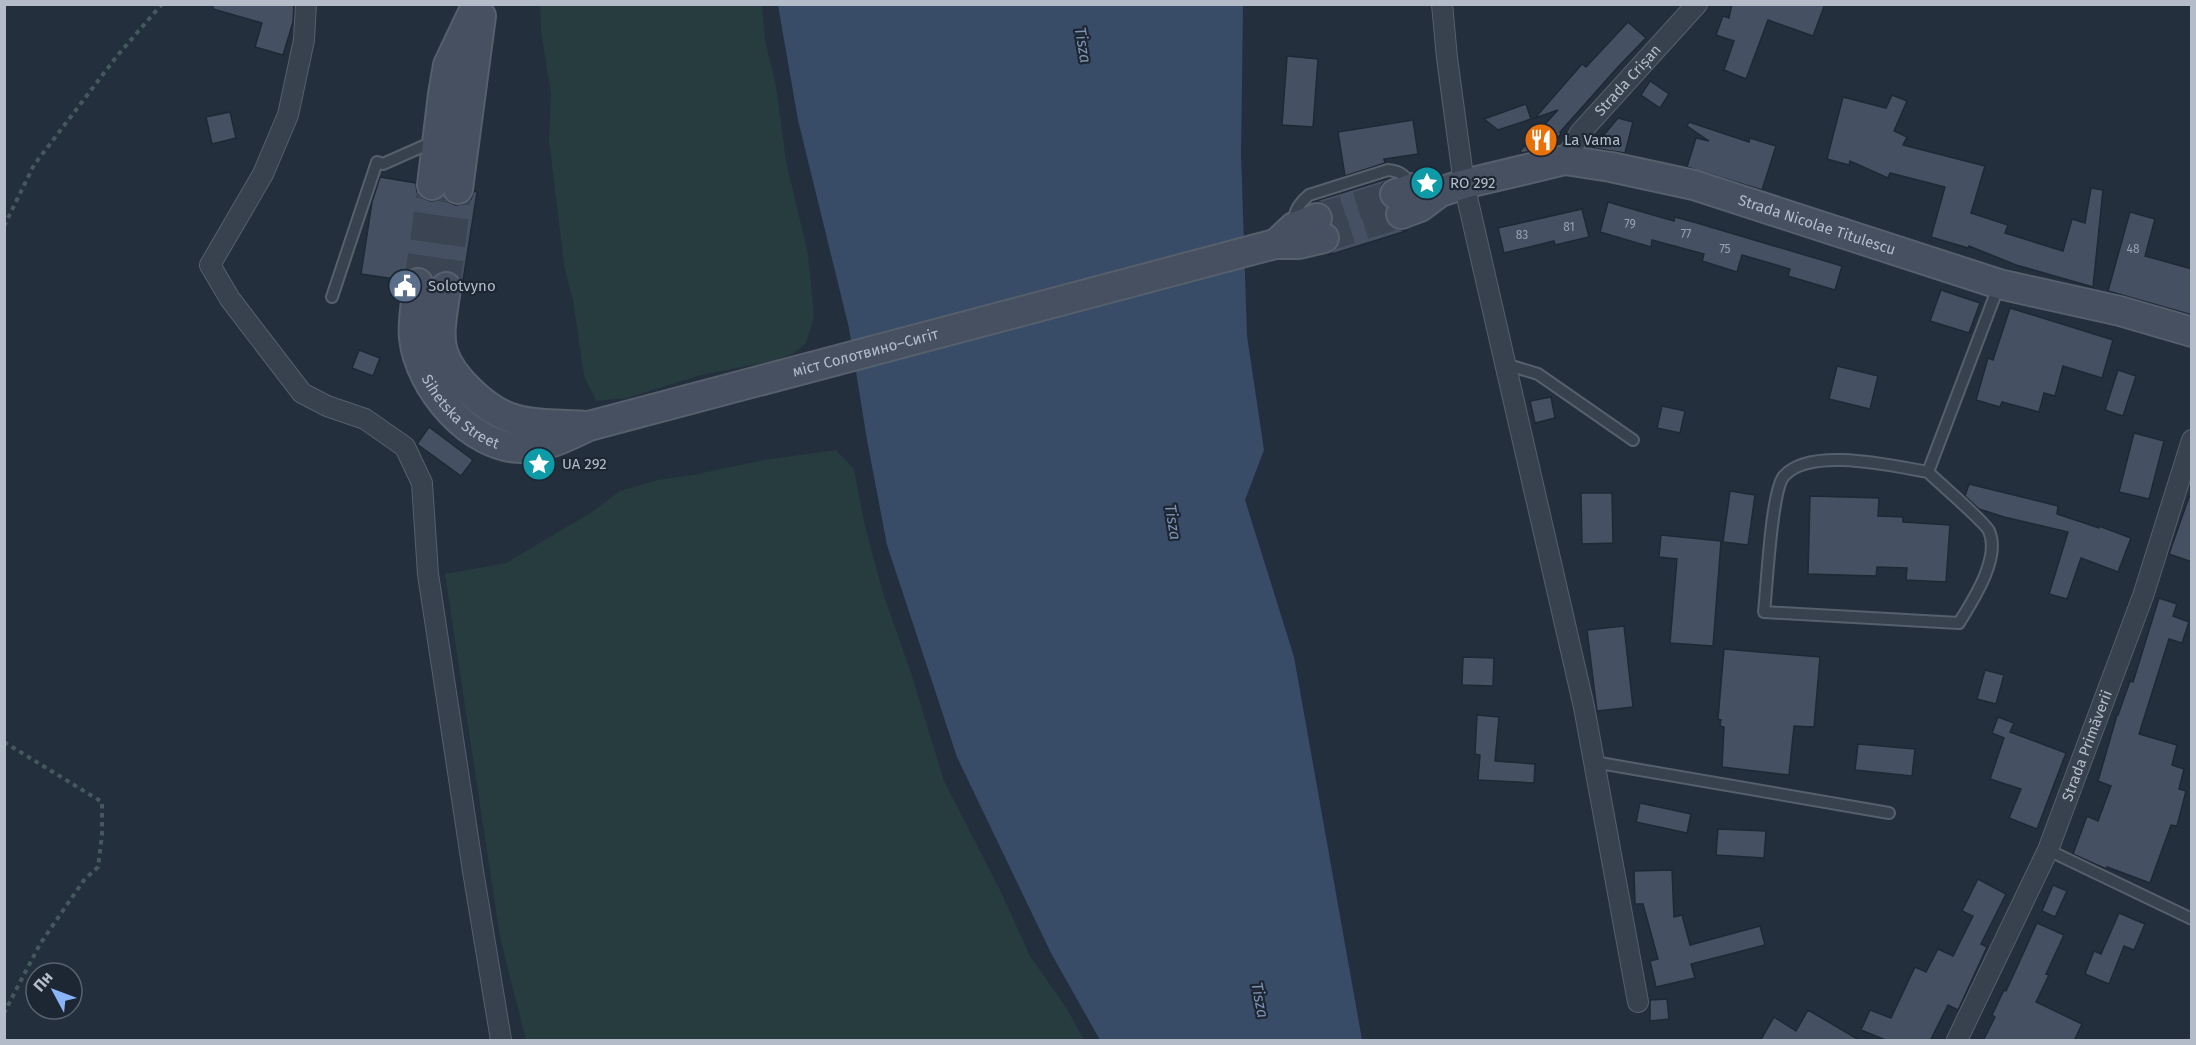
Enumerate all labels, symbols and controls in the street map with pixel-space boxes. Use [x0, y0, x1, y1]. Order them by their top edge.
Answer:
water label: Tisza [1071, 26, 1095, 64]
street label: Strada Crișan [1591, 41, 1665, 120]
restaurant icon: La Vama [1523, 122, 1559, 158]
place label: La Vama [1564, 131, 1620, 149]
place icon: RO 292 [1409, 165, 1445, 201]
place label: RO 292 [1450, 174, 1496, 192]
street label: Strada Nicolae Titulescu [1736, 191, 1898, 259]
house number: 79 [1624, 217, 1636, 231]
house number: 81 [1563, 220, 1575, 234]
house number: 77 [1681, 227, 1691, 241]
house number: 83 [1516, 228, 1528, 242]
house number: 75 [1719, 242, 1731, 256]
house number: 48 [2127, 242, 2140, 256]
public building icon: Solotvyno [387, 268, 423, 304]
place label: Solotvyno [428, 277, 496, 295]
street label: міст Солотвино–Сигіт [790, 325, 941, 381]
street label: Sihetska Street [418, 371, 502, 453]
place icon: UA 292 [521, 446, 557, 482]
place label: UA 292 [562, 455, 607, 473]
water label: Tisza [1161, 503, 1185, 541]
street label: Strada Primăverii [2058, 688, 2116, 804]
north arrow [24, 961, 84, 1021]
text: Пн [29, 968, 57, 995]
water label: Tisza [1247, 981, 1273, 1019]

